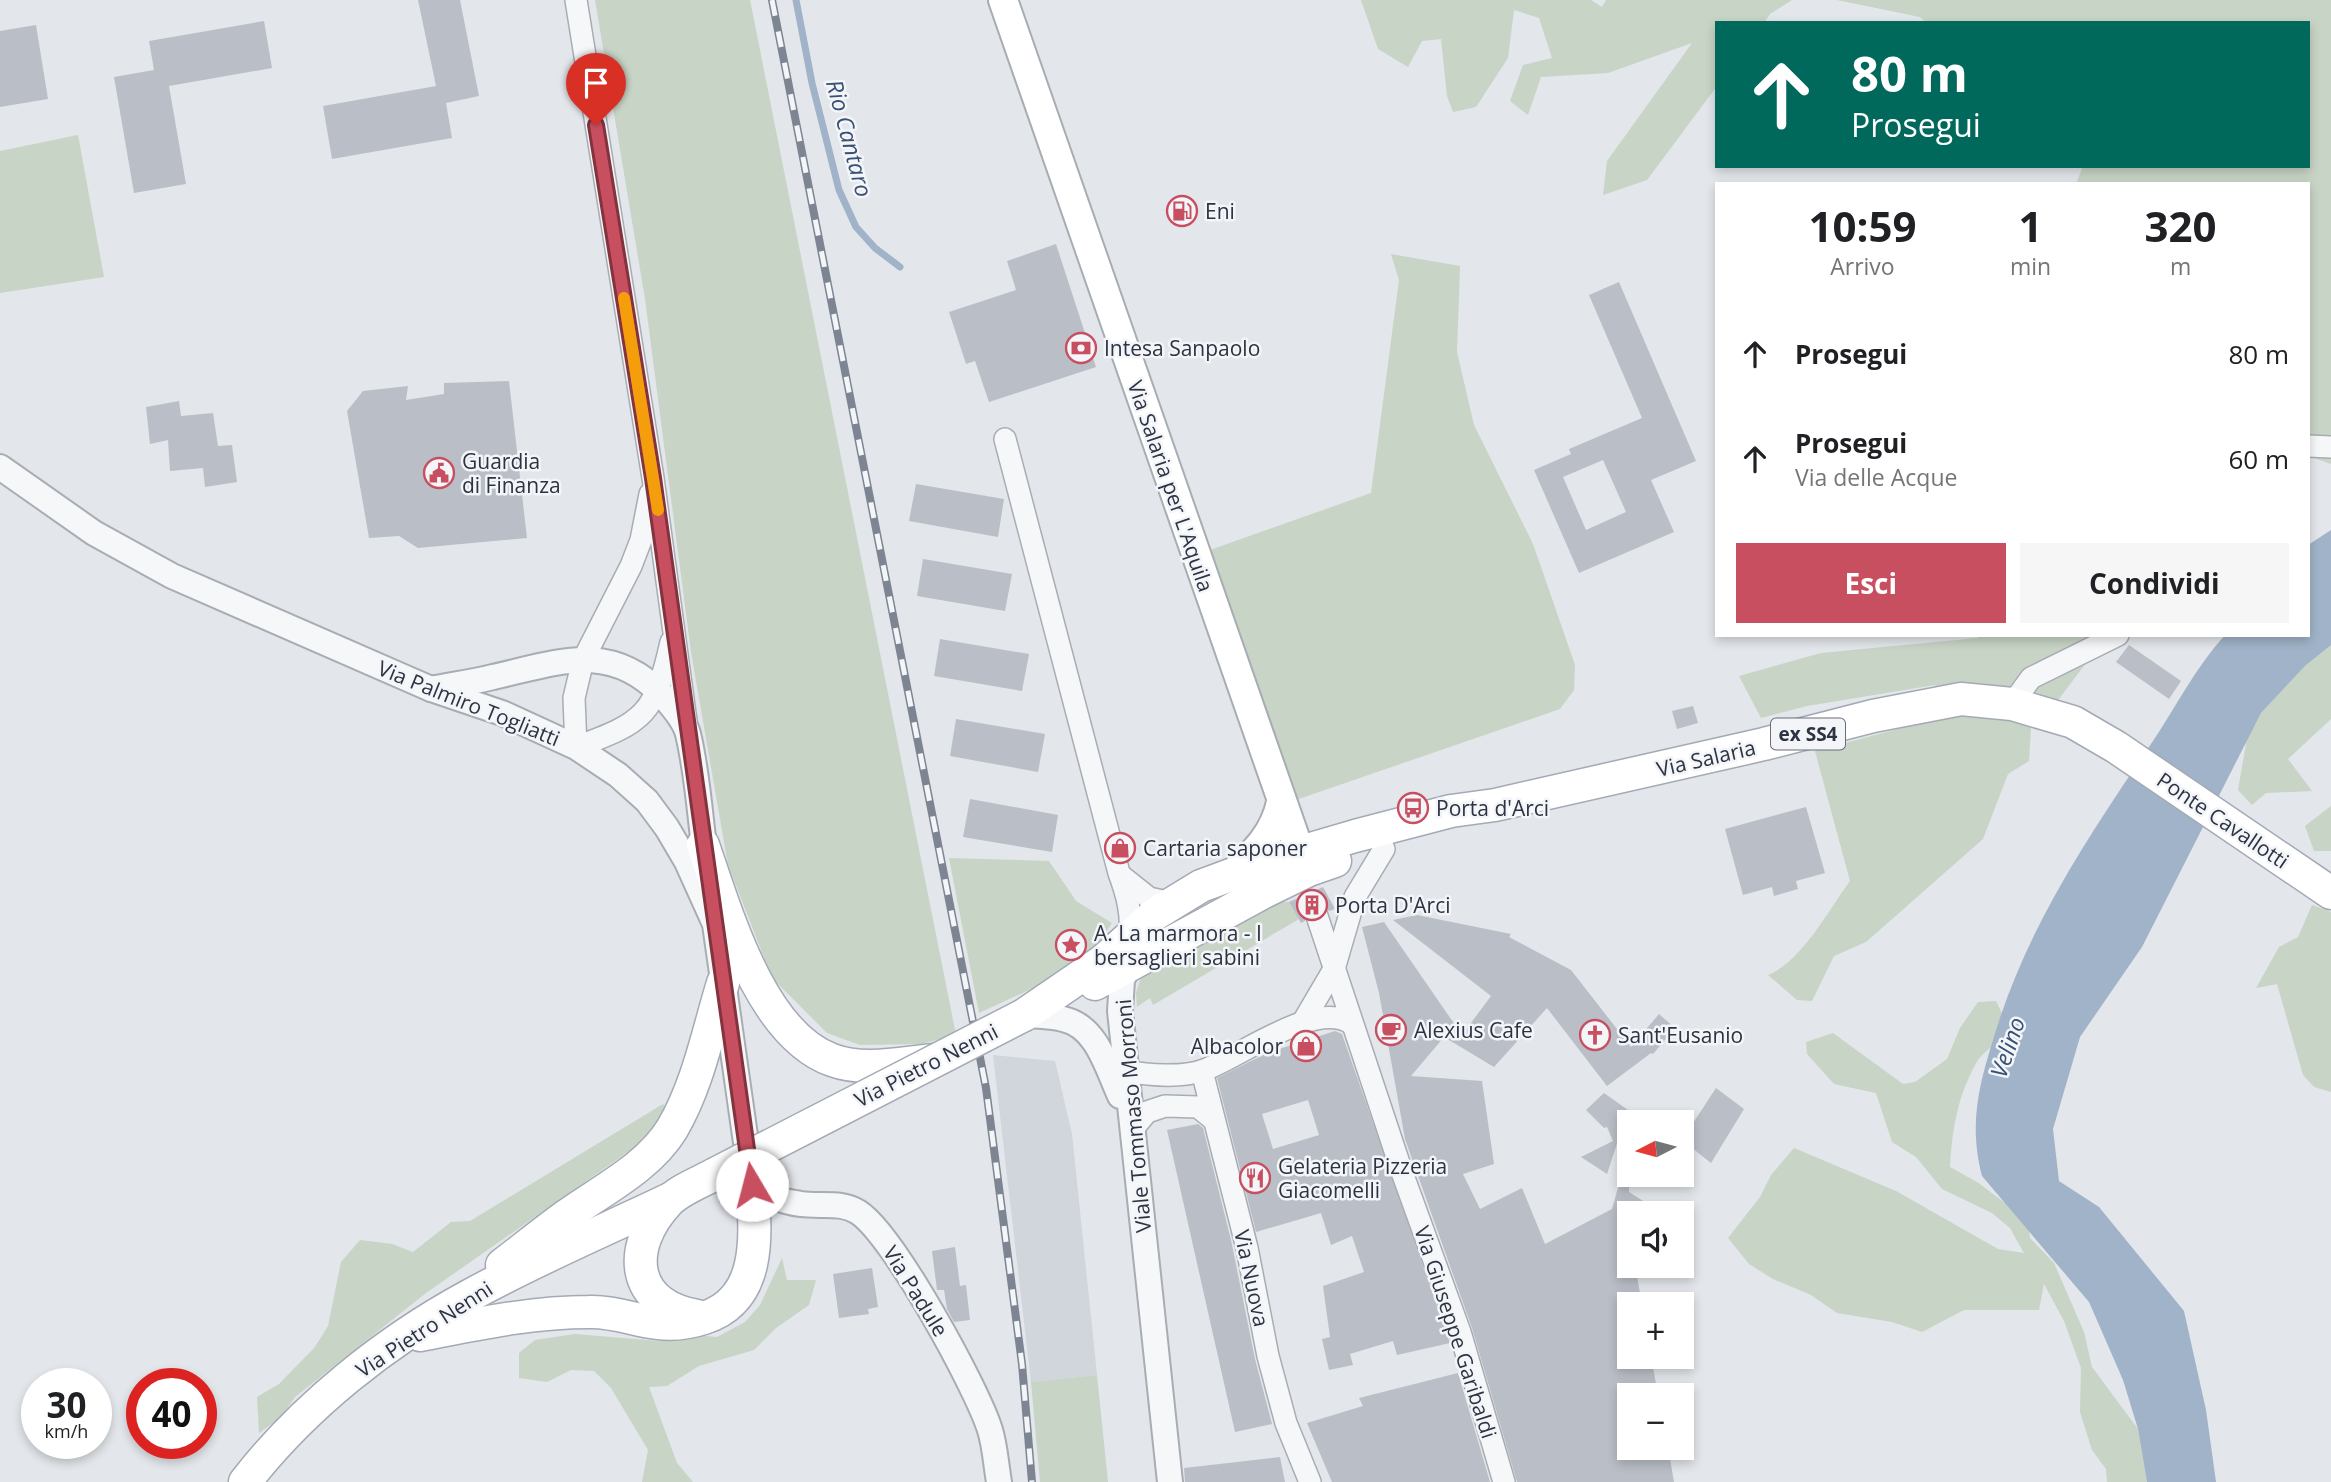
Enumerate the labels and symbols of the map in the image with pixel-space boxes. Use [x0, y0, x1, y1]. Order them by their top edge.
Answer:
pin [566, 53, 626, 125]
water label: Rio Cantaro [819, 76, 881, 200]
fuel station icon: Eni [1165, 194, 1199, 228]
place label: Eni [1205, 197, 1235, 225]
bank icon: Intesa Sanpaolo [1064, 331, 1098, 365]
place label: Intesa Sanpaolo [1104, 334, 1260, 362]
street label: Via Salaria per L'Aquila [1122, 377, 1220, 595]
place label: Guardia di Finanza [462, 447, 561, 499]
public building icon: Guardia di Finanza [422, 456, 456, 490]
street label: Via Palmiro Togliatti [374, 654, 564, 752]
road number: ex SS4 [1771, 719, 1845, 750]
street label: Via Salaria [1654, 733, 1758, 783]
street label: Ponte Cavallotti [2152, 765, 2294, 875]
bus stop icon: Porta d'Arci [1396, 791, 1430, 825]
place label: Porta d'Arci [1436, 794, 1549, 822]
shop icon: Cartaria saponer [1103, 831, 1137, 865]
place label: Cartaria saponer [1143, 834, 1307, 862]
building icon: Porta D'Arci [1295, 888, 1329, 922]
place label: Porta D'Arci [1335, 891, 1451, 919]
place label: A. La marmora - I bersaglieri sabini [1094, 919, 1262, 971]
place icon: A. La marmora - I bersaglieri sabini [1054, 928, 1088, 962]
street label: Viale Tommaso Morroni [1109, 998, 1157, 1234]
cafe icon: Alexius Cafe [1374, 1013, 1408, 1047]
water label: Velino [1982, 1013, 2032, 1081]
place label: Alexius Cafe [1414, 1016, 1533, 1044]
street label: Via Pietro Nenni [849, 1017, 1003, 1113]
church icon: Sant'Eusanio [1578, 1018, 1612, 1052]
place label: Sant'Eusanio [1618, 1021, 1743, 1049]
shop icon: Albacolor [1289, 1029, 1323, 1063]
place label: Albacolor [1191, 1032, 1283, 1060]
north arrow [1617, 1110, 1694, 1186]
position arrow [715, 1148, 789, 1222]
place label: Gelateria Pizzeria Giacomelli [1278, 1152, 1447, 1204]
restaurant icon: Gelateria Pizzeria Giacomelli [1238, 1161, 1272, 1195]
street label: Via Giuseppe Garibaldi [1408, 1222, 1504, 1442]
street label: Via Nuova [1228, 1227, 1276, 1329]
street label: Via Padule [877, 1240, 955, 1342]
street label: Via Pietro Nenni [350, 1274, 498, 1384]
speed limit sign: 40 [126, 1368, 217, 1459]

